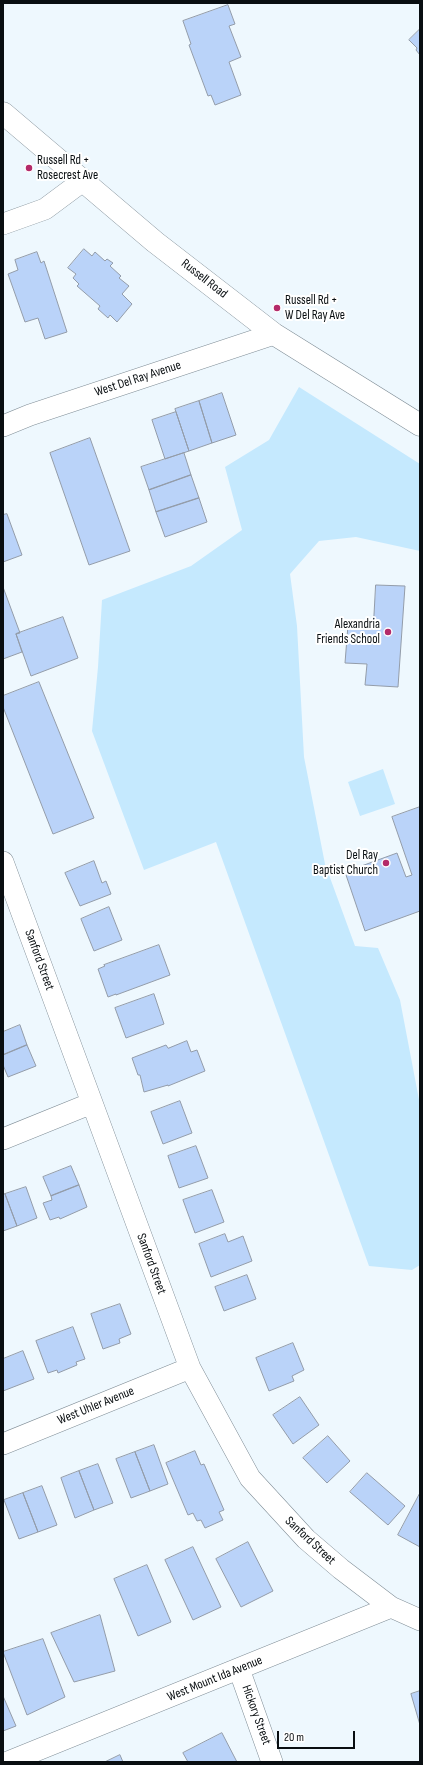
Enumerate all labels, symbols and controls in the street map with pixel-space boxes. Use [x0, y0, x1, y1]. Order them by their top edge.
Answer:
place label: Russell Rd + Rosecrest Ave [37, 153, 98, 184]
marker: Russell Rd + Rosecrest Ave [24, 163, 34, 173]
street label: Russell Road [178, 256, 230, 302]
place label: Russell Rd + W Del Ray Ave [285, 293, 345, 324]
marker: Russell Rd + W Del Ray Ave [272, 303, 282, 313]
street label: West Del Ray Avenue [93, 358, 183, 400]
place label: Alexandria Friends School [316, 617, 380, 648]
marker: Alexandria Friends School [383, 627, 393, 637]
place label: Del Ray Baptist Church [313, 848, 378, 879]
marker: Del Ray Baptist Church [381, 858, 391, 868]
street label: Sanford Street [21, 928, 57, 992]
street label: Sanford Street [133, 1232, 169, 1296]
street label: West Uhler Avenue [55, 1384, 137, 1428]
street label: Sanford Street [281, 1514, 339, 1568]
street label: West Mount Ida Avenue [165, 1653, 265, 1705]
street label: Hickory Street [238, 1683, 274, 1747]
scale bar [279, 1723, 357, 1749]
text: 20 m [284, 1730, 304, 1745]

